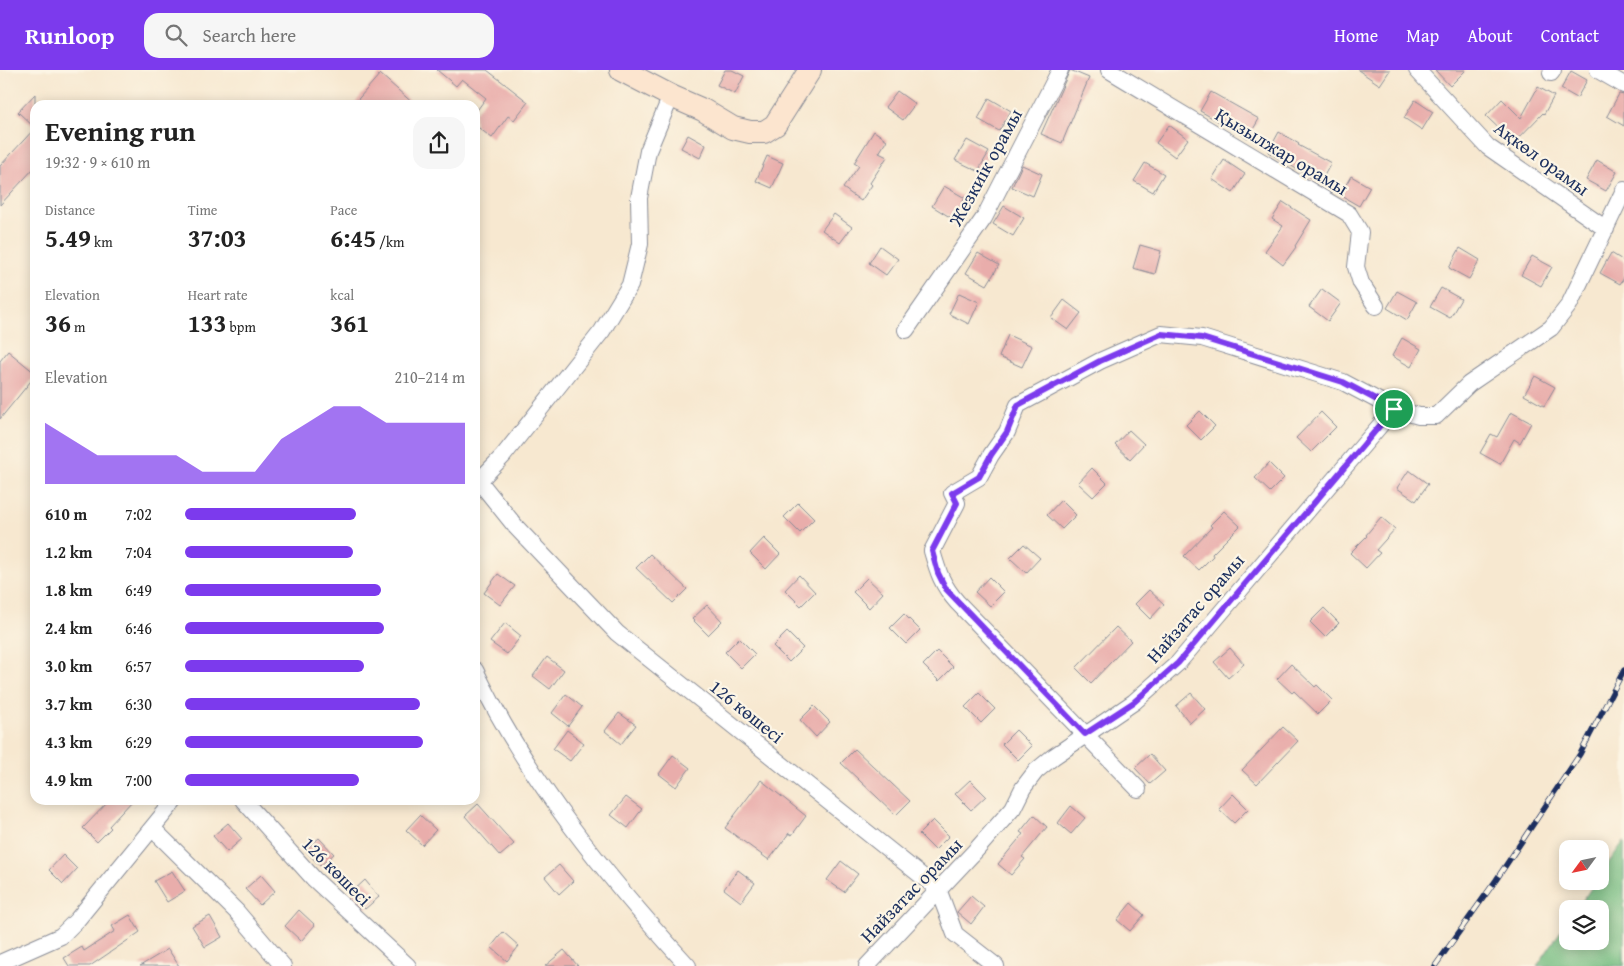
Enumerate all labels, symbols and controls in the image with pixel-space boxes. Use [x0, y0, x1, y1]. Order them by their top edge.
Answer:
search box [144, 13, 494, 58]
text: Runloop [25, 18, 114, 53]
icon: search [162, 21, 190, 49]
text: Search here [202, 21, 296, 49]
text: Home [1334, 22, 1378, 49]
text: Map [1406, 22, 1439, 49]
text: About [1467, 22, 1513, 49]
text: Contact [1541, 22, 1599, 49]
street label: Қызылжар орамы [1210, 100, 1354, 202]
street label: Жезкиік орамы [941, 103, 1029, 232]
text: Evening run [45, 110, 196, 151]
street label: Ақкөл орамы [1489, 114, 1595, 202]
button: share [413, 117, 465, 169]
text: 19:32 · 9 × 610 m [45, 150, 150, 174]
text: Distance [45, 200, 95, 220]
text: Time [188, 200, 217, 220]
text: Pace [330, 200, 357, 220]
text: 5.49 [45, 220, 91, 256]
text: 37:03 [188, 220, 247, 256]
text: 6:45 [330, 220, 376, 256]
text: km [91, 232, 113, 252]
text: /km [376, 232, 405, 252]
text: Elevation [45, 285, 100, 305]
text: Heart rate [188, 285, 248, 305]
text: kcal [330, 285, 354, 305]
text: 36 [45, 305, 71, 341]
text: 133 [188, 305, 227, 341]
text: 361 [330, 305, 369, 341]
text: m [71, 317, 85, 337]
text: bpm [227, 317, 256, 337]
text: Elevation [45, 365, 108, 389]
text: 210–214 m [395, 365, 465, 389]
pin [1373, 388, 1415, 430]
icon: arrive [1380, 395, 1408, 423]
text: 610 m [45, 502, 87, 526]
text: 7:02 [125, 502, 152, 526]
text: 1.2 km [45, 540, 92, 564]
text: 7:04 [125, 540, 152, 564]
street label: Найзатас орамы [1140, 547, 1250, 669]
text: 1.8 km [45, 578, 92, 602]
text: 6:49 [125, 578, 152, 602]
text: 2.4 km [45, 616, 92, 640]
text: 6:46 [125, 616, 152, 640]
text: 3.0 km [45, 654, 92, 678]
text: 6:57 [125, 654, 152, 678]
street label: 126 көшесі [704, 672, 790, 750]
text: 3.7 km [45, 692, 92, 716]
text: 6:30 [125, 692, 152, 716]
text: 4.3 km [45, 730, 92, 754]
text: 6:29 [125, 730, 152, 754]
text: 4.9 km [45, 768, 92, 792]
text: 7:00 [125, 768, 152, 792]
street label: 126 көшесі [296, 830, 378, 912]
street label: Найзатас орамы [853, 831, 969, 949]
north arrow [1559, 840, 1609, 890]
map controls [1559, 840, 1609, 950]
button: layers [1559, 900, 1609, 950]

